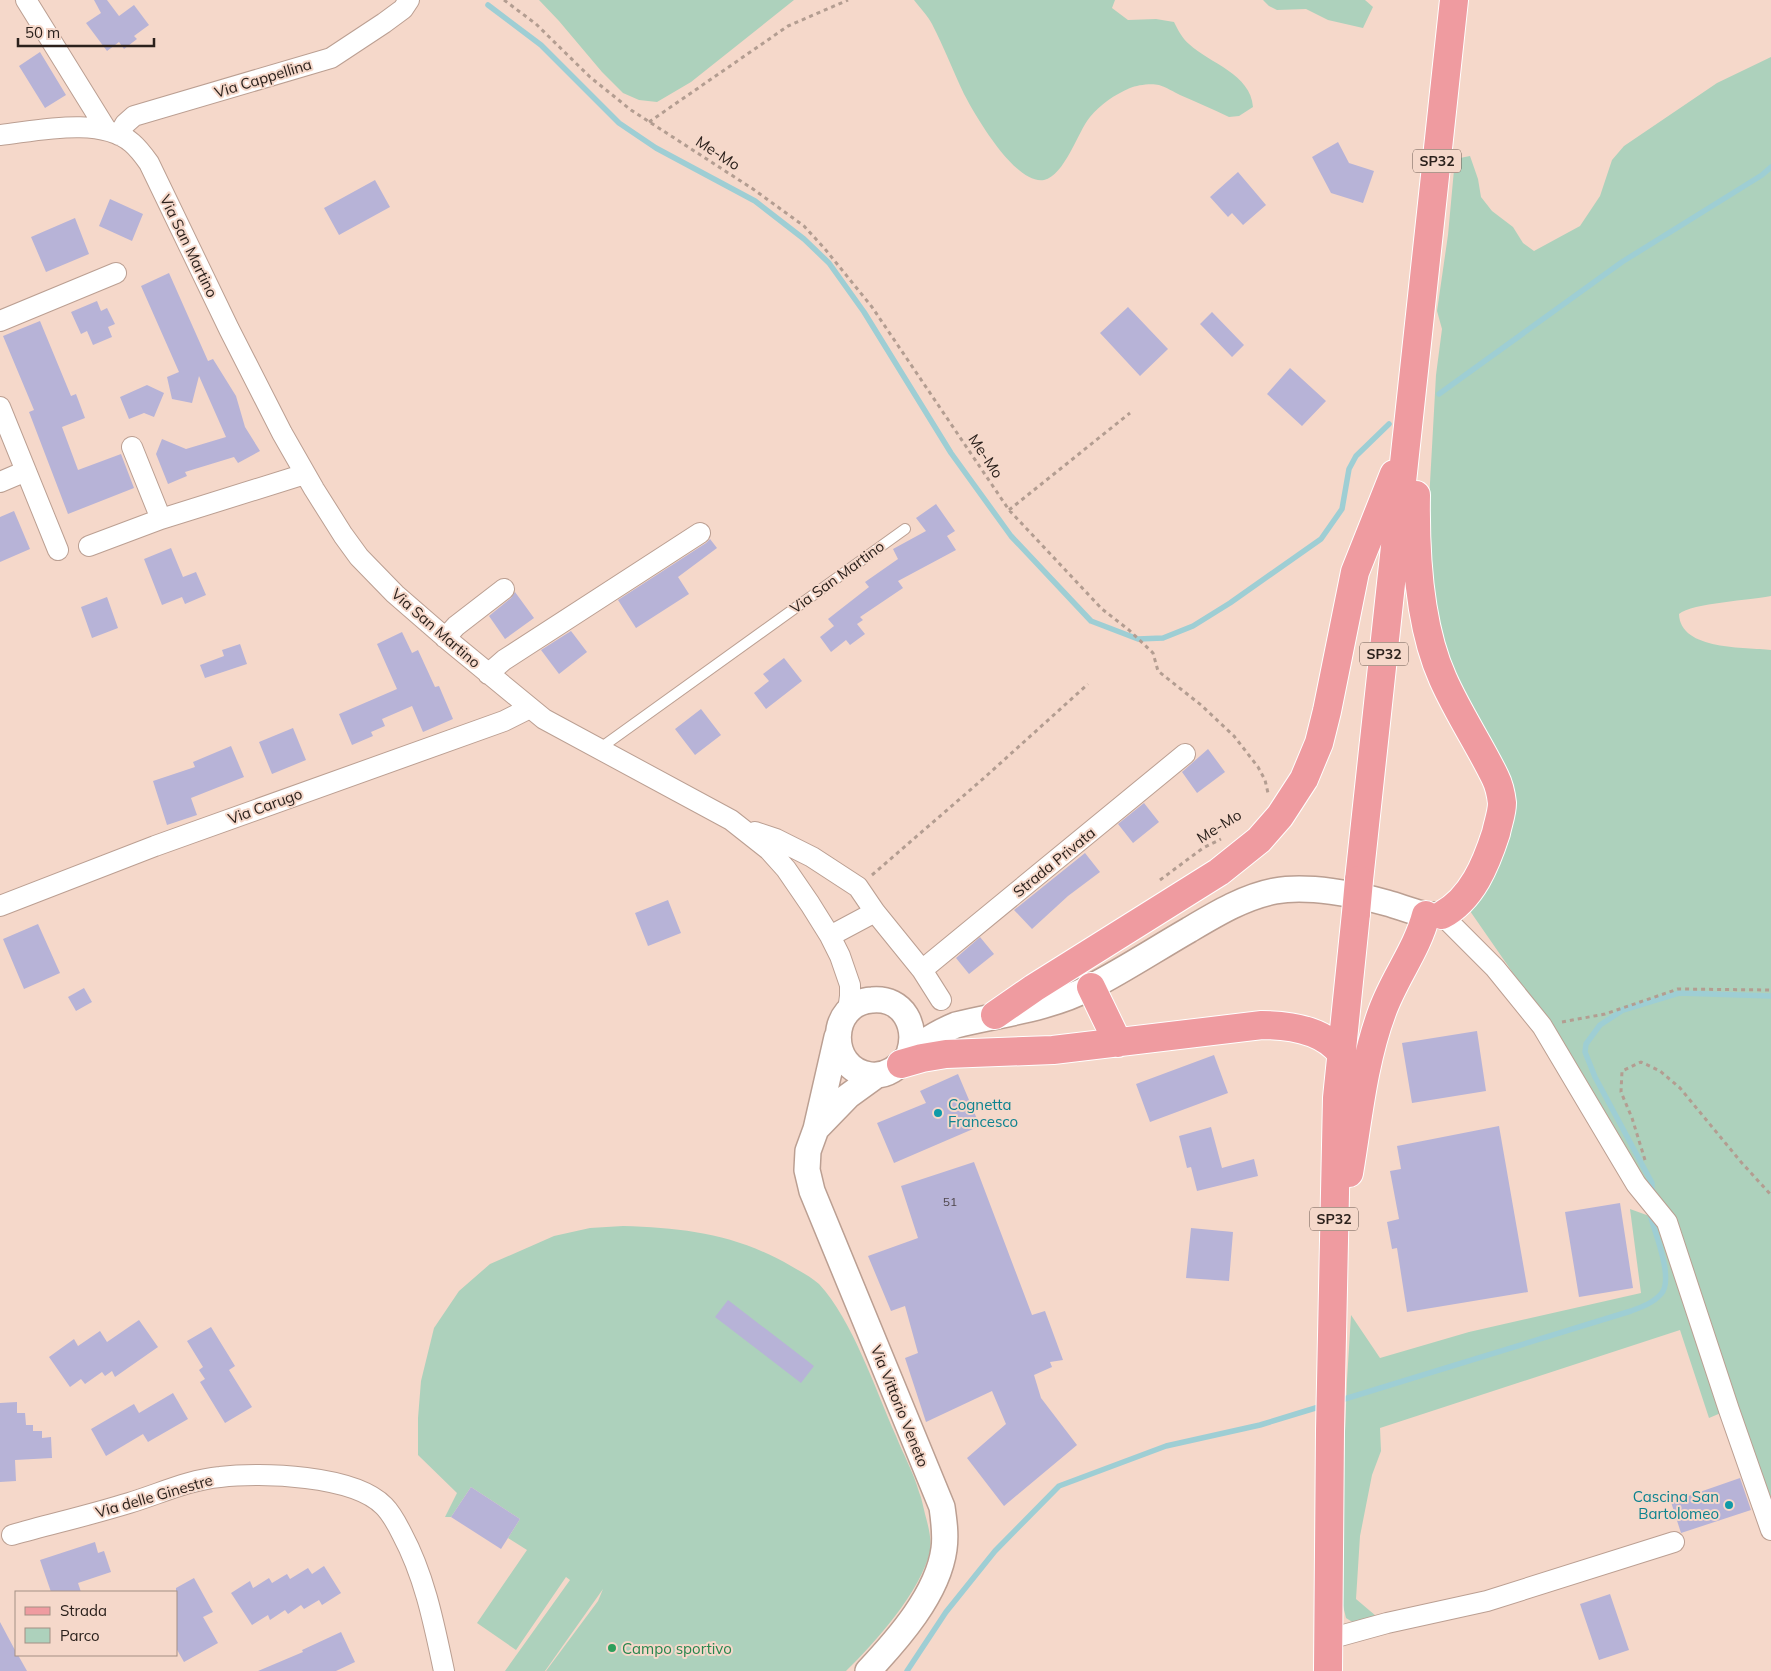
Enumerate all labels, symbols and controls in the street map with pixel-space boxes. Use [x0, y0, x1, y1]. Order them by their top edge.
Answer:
scale bar [18, 15, 154, 47]
text: 50 m [25, 23, 60, 42]
street label: Via Cappellina [212, 54, 314, 102]
street label: Me-Mo [692, 132, 744, 174]
road number: SP32 [1413, 150, 1461, 172]
street label: Via San Martino [156, 192, 222, 300]
street label: Me-Mo [964, 430, 1008, 482]
street label: Via San Martino [786, 536, 888, 618]
street label: Via San Martino [388, 584, 484, 672]
road number: SP32 [1360, 642, 1408, 666]
street label: Via Carugo [225, 784, 305, 828]
street label: Me-Mo [1193, 805, 1245, 847]
street label: Strada Privata [1009, 823, 1099, 901]
place label: Cognetta Francesco [948, 1095, 1018, 1131]
marker: Cognetta Francesco [932, 1107, 944, 1119]
house number: 51 [943, 1194, 957, 1209]
road number: SP32 [1310, 1208, 1358, 1230]
street label: Via Vittorio Veneto [867, 1342, 933, 1470]
street label: Via delle Ginestre [93, 1470, 215, 1522]
place label: Cascina San Bartolomeo [1633, 1487, 1719, 1523]
marker: Cascina San Bartolomeo [1723, 1499, 1735, 1511]
legend [15, 1591, 178, 1656]
text: Strada [60, 1601, 107, 1620]
text: Parco [60, 1626, 100, 1645]
place label: Campo sportivo [622, 1639, 732, 1658]
marker: Campo sportivo [606, 1642, 618, 1654]

